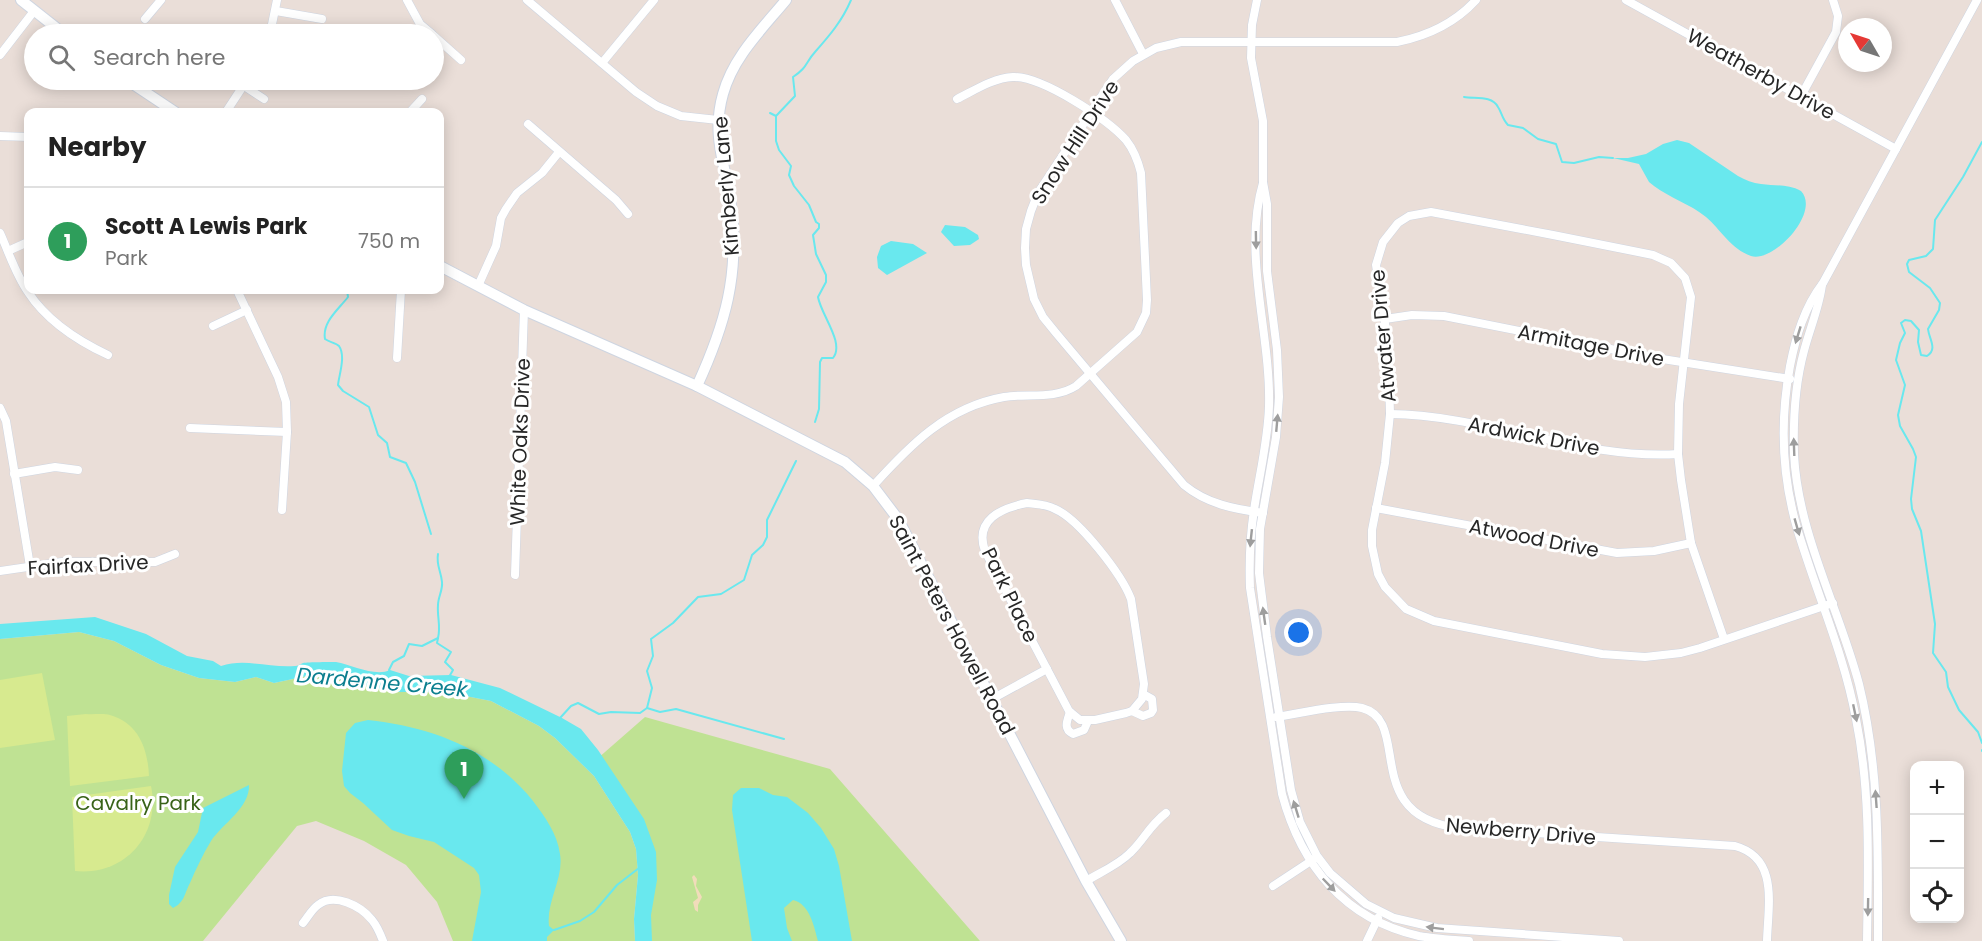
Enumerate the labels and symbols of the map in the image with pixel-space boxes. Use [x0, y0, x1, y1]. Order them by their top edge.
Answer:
north arrow [1838, 18, 1892, 72]
street label: Weatherby Drive [1682, 22, 1840, 126]
street label: Snow Hill Drive [1024, 74, 1126, 210]
street label: Kimberly Lane [706, 115, 746, 257]
one-way arrow [1251, 230, 1261, 249]
street label: Atwater Drive [1363, 268, 1403, 404]
street label: Armitage Drive [1515, 317, 1667, 373]
one-way arrow [1792, 326, 1802, 344]
street label: White Oaks Drive [503, 358, 537, 526]
street label: Ardwick Drive [1466, 410, 1602, 462]
one-way arrow [1273, 413, 1282, 432]
one-way arrow [1790, 437, 1799, 456]
street label: Saint Peters Howell Road [882, 510, 1022, 740]
street label: Atwood Drive [1467, 512, 1601, 564]
one-way arrow [1793, 518, 1802, 536]
one-way arrow [1246, 528, 1256, 547]
street label: Park Place [975, 543, 1045, 647]
street label: Fairfax Drive [27, 548, 149, 582]
one-way arrow [1260, 607, 1269, 626]
your location [1284, 618, 1313, 647]
water label: Dardenne Creek [295, 660, 470, 704]
one-way arrow [1851, 704, 1860, 723]
pin: 1 [444, 750, 484, 799]
park label: Cavalry Park [75, 789, 201, 817]
one-way arrow [1872, 789, 1881, 808]
one-way arrow [1291, 799, 1300, 817]
street label: Newberry Drive [1445, 810, 1597, 852]
one-way arrow [1322, 877, 1336, 891]
one-way arrow [1863, 898, 1873, 917]
one-way arrow [1426, 923, 1445, 933]

